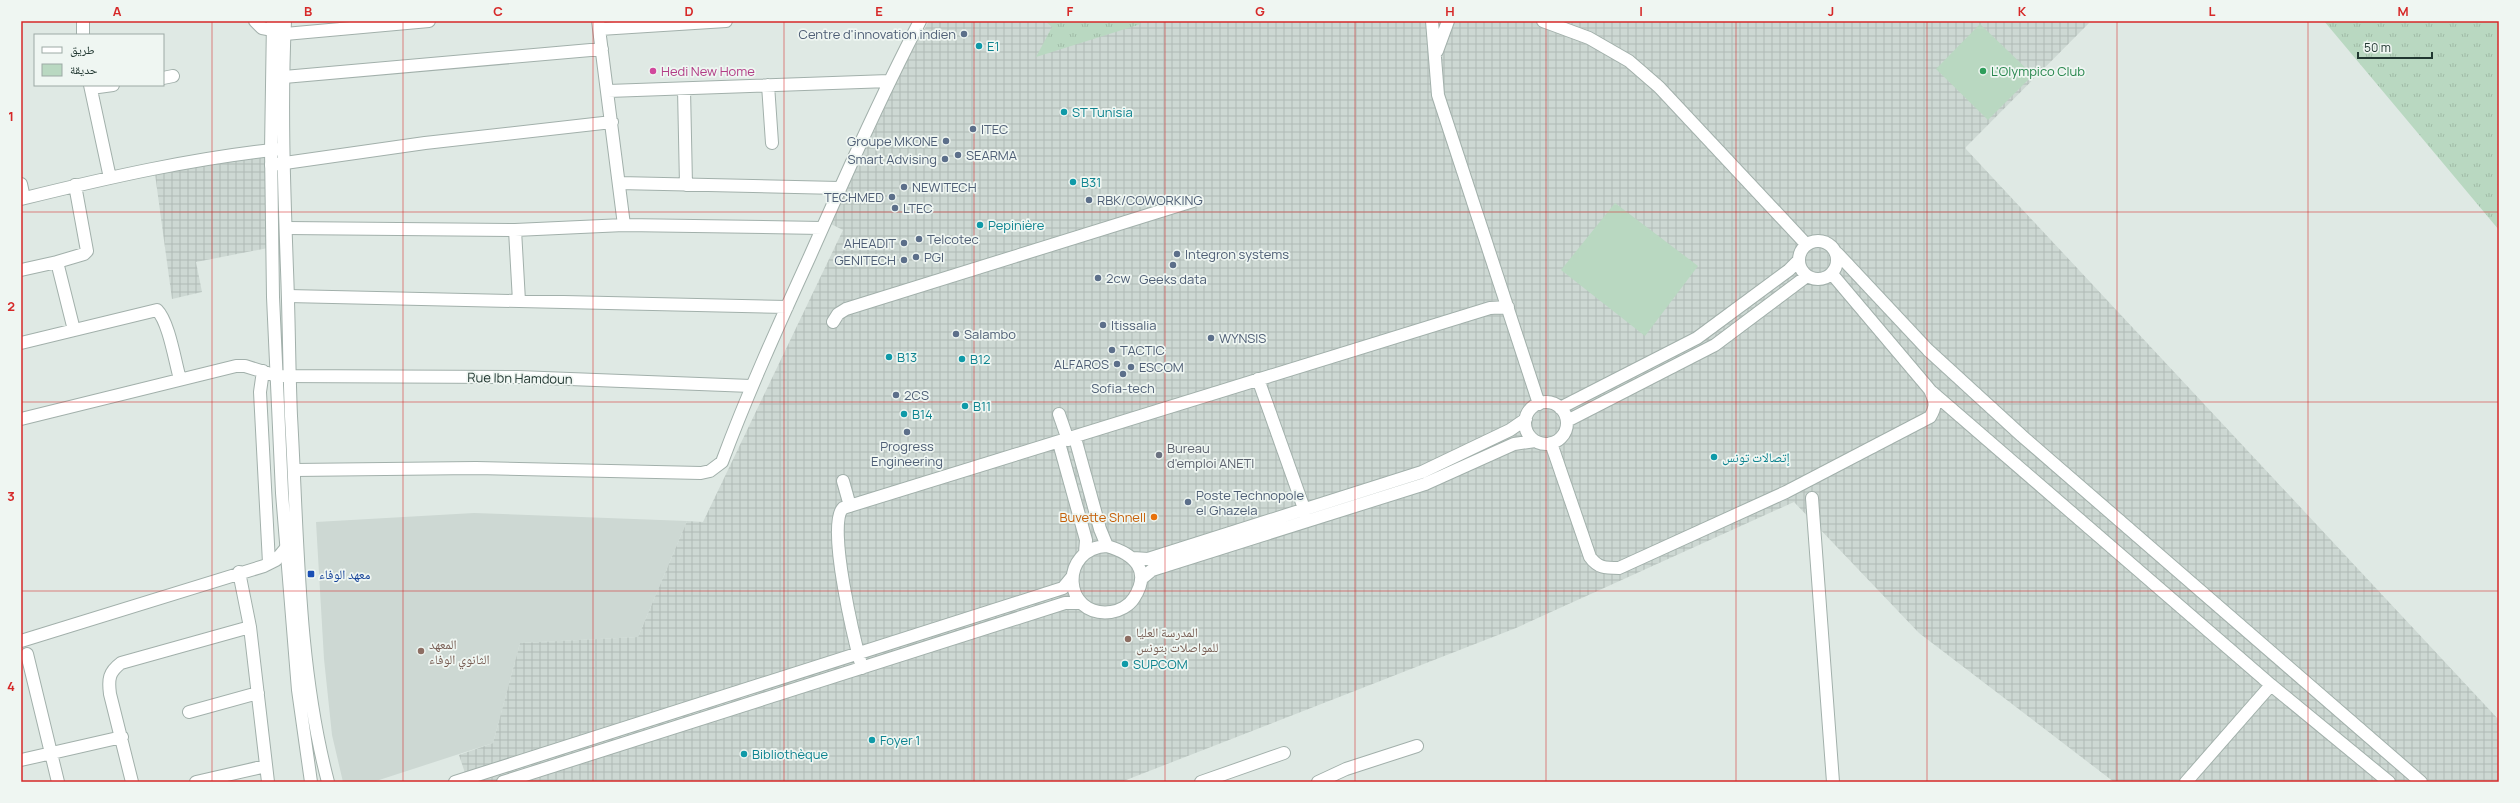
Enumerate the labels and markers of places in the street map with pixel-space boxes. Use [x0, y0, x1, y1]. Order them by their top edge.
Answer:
place label: Centre d'innovation indien [799, 25, 956, 43]
marker: Centre d'innovation indien [959, 29, 969, 39]
place label: E1 [987, 37, 999, 55]
marker: E1 [974, 41, 984, 51]
place label: Hedi New Home [661, 62, 755, 80]
place label: L'Olympico Club [1991, 62, 2085, 80]
marker: Hedi New Home [648, 66, 658, 76]
marker: L'Olympico Club [1978, 66, 1988, 76]
place label: ST Tunisia [1072, 103, 1133, 121]
marker: ST Tunisia [1059, 107, 1069, 117]
place label: ITEC [981, 120, 1008, 138]
marker: ITEC [968, 124, 978, 134]
place label: Groupe MKONE [847, 132, 938, 150]
marker: Groupe MKONE [941, 136, 951, 146]
place label: SEARMA [966, 146, 1017, 164]
place label: Smart Advising [847, 150, 937, 168]
marker: SEARMA [953, 150, 963, 160]
marker: Smart Advising [940, 154, 950, 164]
place label: B31 [1081, 173, 1101, 191]
marker: B31 [1068, 177, 1078, 187]
place label: NEWITECH [912, 178, 977, 196]
marker: NEWITECH [899, 182, 909, 192]
place label: TECHMED [824, 188, 884, 206]
place label: RBK/COWORKING [1097, 191, 1203, 209]
marker: TECHMED [887, 192, 897, 202]
marker: RBK/COWORKING [1084, 195, 1094, 205]
place label: LTEC [903, 199, 932, 217]
marker: LTEC [890, 203, 900, 213]
place label: Pepinière [988, 216, 1045, 234]
marker: Pepinière [975, 220, 985, 230]
place label: Telcotec [927, 230, 979, 248]
place label: AHEADIT [844, 234, 896, 252]
marker: Telcotec [914, 234, 924, 244]
marker: AHEADIT [899, 238, 909, 248]
place label: Integron systems [1185, 245, 1289, 263]
place label: PGI [924, 248, 944, 266]
marker: Integron systems [1172, 249, 1182, 259]
place label: GENITECH [834, 251, 896, 269]
marker: PGI [911, 252, 921, 262]
marker: GENITECH [899, 255, 909, 265]
marker: Geeks data [1168, 260, 1178, 270]
place label: 2cw [1106, 269, 1131, 287]
place label: Geeks data [1139, 270, 1207, 288]
marker: 2cw [1093, 273, 1103, 283]
place label: Itissalia [1111, 316, 1156, 334]
marker: Itissalia [1098, 320, 1108, 330]
place label: Salambo [964, 325, 1016, 343]
marker: Salambo [951, 329, 961, 339]
place label: WYNSIS [1219, 329, 1266, 347]
marker: WYNSIS [1206, 333, 1216, 343]
place label: TACTIC [1120, 341, 1165, 359]
marker: TACTIC [1107, 345, 1117, 355]
place label: B13 [897, 348, 917, 366]
place label: B12 [970, 350, 990, 368]
marker: B13 [884, 352, 894, 362]
marker: B12 [957, 354, 967, 364]
place label: ALFAROS [1054, 355, 1109, 373]
place label: ESCOM [1139, 358, 1184, 376]
marker: ALFAROS [1112, 359, 1122, 369]
marker: ESCOM [1126, 362, 1136, 372]
marker: Sofia-tech [1118, 369, 1128, 379]
place label: Sofia-tech [1091, 379, 1155, 397]
place label: 2CS [904, 386, 929, 404]
marker: 2CS [891, 390, 901, 400]
place label: B11 [973, 397, 991, 415]
marker: B11 [960, 401, 970, 411]
place label: B14 [912, 405, 933, 423]
marker: B14 [899, 409, 909, 419]
marker: Progress Engineering [902, 427, 912, 437]
place label: Progress Engineering [871, 437, 943, 470]
place label: Bureau d'emploi ANETI [1167, 439, 1254, 472]
place label: إتصالات تونس [1722, 448, 1790, 466]
marker: Bureau d'emploi ANETI [1154, 450, 1164, 460]
marker: إتصالات تونس [1709, 452, 1719, 462]
place label: Poste Technopole el Ghazela [1196, 486, 1304, 519]
marker: Poste Technopole el Ghazela [1183, 497, 1193, 507]
place label: Buvette Shnell [1059, 508, 1146, 526]
marker: Buvette Shnell [1149, 512, 1159, 522]
place label: معهد الوفاء [319, 565, 370, 583]
marker: معهد الوفاء [306, 569, 316, 579]
place label: المدرسة العليا للمواصلات بتونس [1136, 623, 1218, 656]
marker: المدرسة العليا للمواصلات بتونس [1123, 634, 1133, 644]
place label: المعهد الثانوي الوفاء [429, 635, 489, 670]
marker: المعهد الثانوي الوفاء [416, 646, 426, 656]
place label: SUPCOM [1133, 655, 1188, 673]
marker: SUPCOM [1120, 659, 1130, 669]
place label: Foyer 1 [880, 731, 920, 749]
marker: Foyer 1 [867, 735, 877, 745]
place label: Bibliothèque [752, 745, 828, 763]
marker: Bibliothèque [739, 749, 749, 759]

